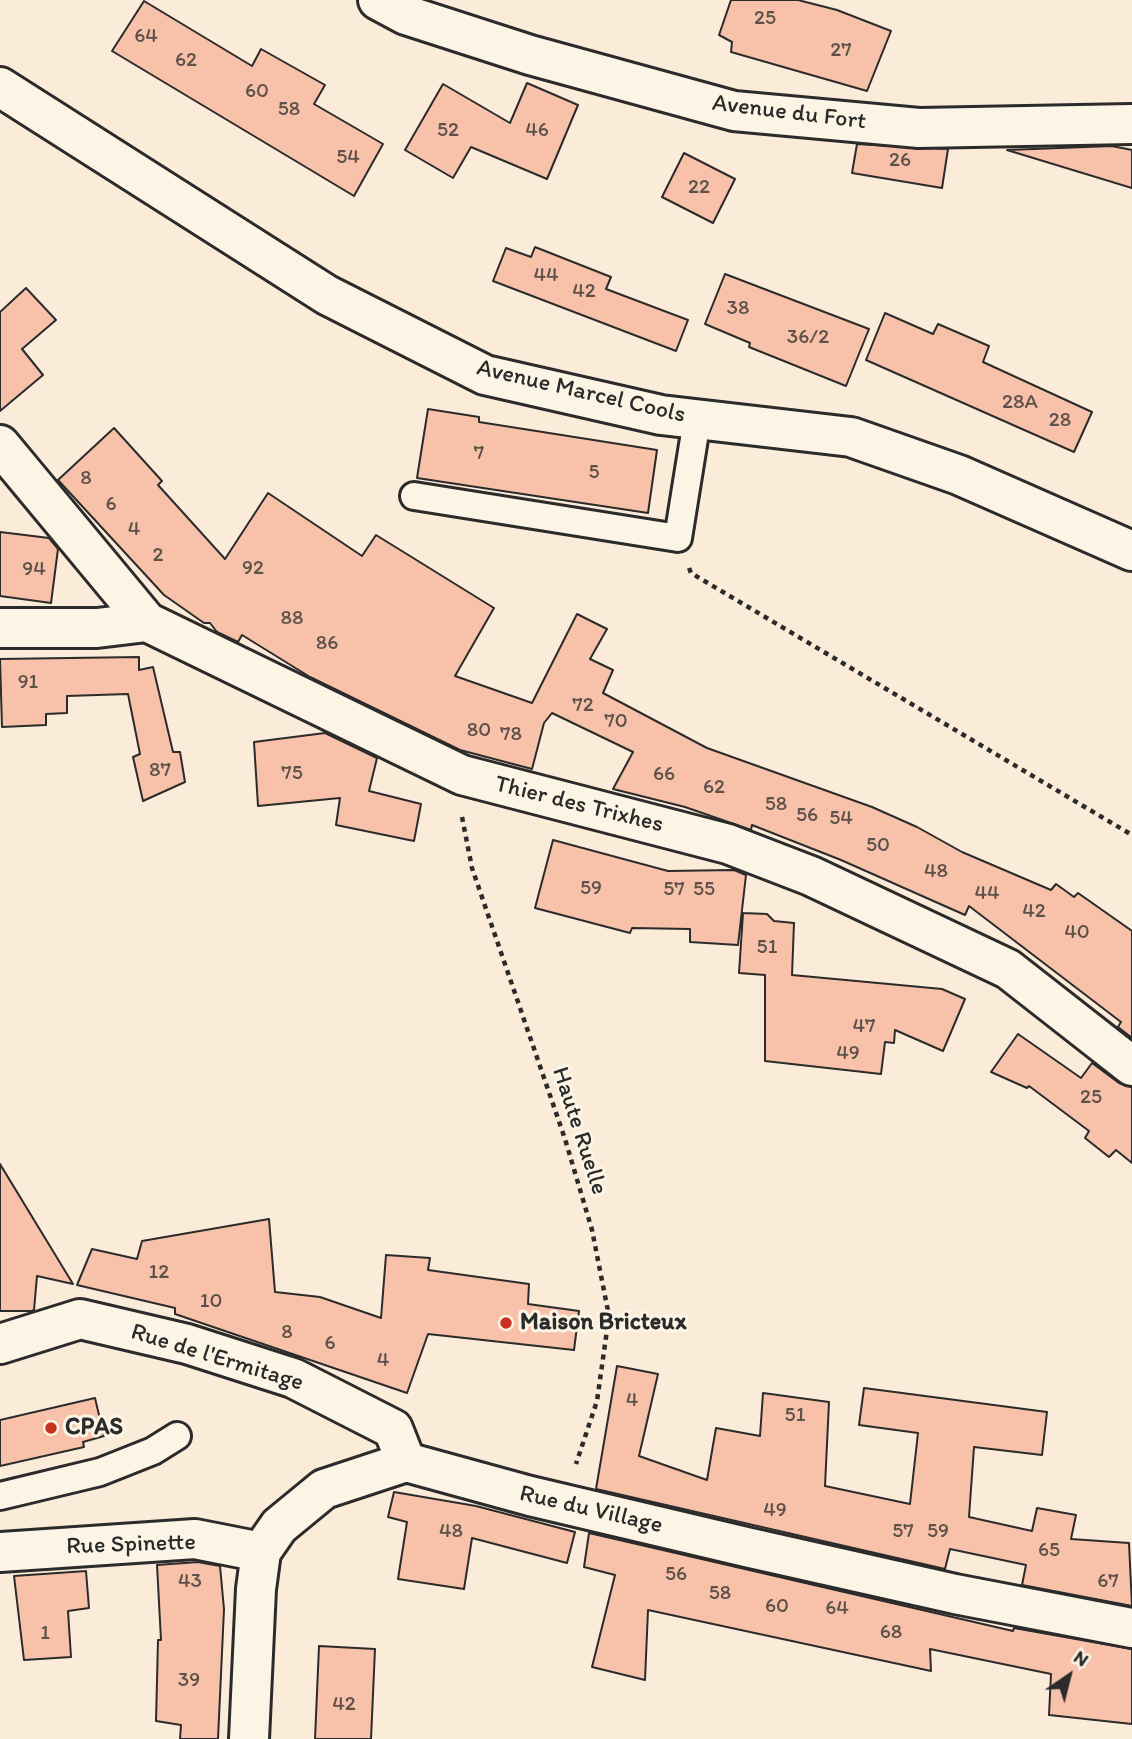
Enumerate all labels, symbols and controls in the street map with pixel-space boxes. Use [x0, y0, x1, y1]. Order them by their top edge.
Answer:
house number: 25 [754, 6, 776, 32]
house number: 64 [134, 24, 158, 50]
house number: 27 [830, 38, 852, 64]
house number: 62 [175, 48, 197, 74]
house number: 60 [245, 79, 269, 105]
street label: Avenue du Fort [710, 89, 868, 137]
house number: 58 [278, 97, 300, 123]
house number: 52 [437, 118, 459, 144]
house number: 46 [525, 118, 549, 144]
house number: 54 [336, 145, 360, 171]
house number: 26 [889, 148, 911, 174]
house number: 22 [688, 175, 710, 201]
house number: 44 [533, 263, 559, 289]
house number: 42 [572, 279, 596, 305]
house number: 38 [727, 296, 749, 322]
house number: 36/2 [787, 325, 829, 351]
street label: Avenue Marcel Cools [474, 354, 688, 430]
house number: 28A [1002, 390, 1038, 416]
house number: 28 [1049, 408, 1071, 434]
house number: 7 [474, 441, 484, 467]
house number: 5 [588, 460, 600, 486]
house number: 8 [80, 466, 92, 492]
house number: 6 [105, 492, 117, 518]
house number: 4 [128, 517, 140, 543]
house number: 2 [152, 543, 164, 569]
house number: 92 [242, 556, 264, 582]
house number: 94 [22, 557, 46, 583]
house number: 88 [280, 606, 304, 632]
house number: 86 [316, 631, 338, 657]
house number: 91 [18, 670, 38, 696]
house number: 72 [572, 693, 594, 719]
house number: 70 [604, 709, 628, 735]
house number: 80 [467, 718, 491, 744]
house number: 78 [500, 722, 522, 748]
house number: 87 [149, 758, 171, 784]
house number: 75 [281, 761, 303, 787]
house number: 66 [653, 762, 675, 788]
street label: Thier des Trixhes [492, 770, 666, 840]
house number: 62 [703, 775, 725, 801]
house number: 58 [765, 792, 787, 818]
house number: 56 [796, 803, 818, 829]
house number: 54 [829, 806, 853, 832]
house number: 50 [866, 833, 890, 859]
house number: 48 [924, 859, 948, 885]
house number: 59 [580, 876, 602, 902]
house number: 57 [663, 877, 685, 903]
house number: 55 [693, 877, 715, 903]
house number: 44 [974, 881, 1000, 907]
house number: 42 [1022, 899, 1046, 925]
house number: 40 [1064, 920, 1090, 946]
house number: 51 [757, 935, 777, 961]
house number: 47 [852, 1014, 876, 1040]
house number: 49 [836, 1041, 860, 1067]
street label: Haute Ruelle [545, 1064, 613, 1198]
house number: 25 [1080, 1085, 1102, 1111]
house number: 12 [149, 1260, 169, 1286]
house number: 10 [200, 1289, 222, 1315]
place label: Maison Bricteux [520, 1309, 686, 1337]
marker: Maison Bricteux [498, 1315, 514, 1331]
street label: Rue de l'Ermitage [127, 1318, 307, 1398]
house number: 8 [281, 1320, 293, 1346]
house number: 6 [324, 1331, 336, 1357]
house number: 4 [377, 1348, 389, 1374]
house number: 4 [626, 1388, 638, 1414]
house number: 51 [785, 1403, 805, 1429]
place label: CPAS [65, 1414, 123, 1442]
marker: CPAS [43, 1420, 59, 1436]
street label: Rue du Village [517, 1480, 665, 1540]
house number: 49 [763, 1498, 787, 1524]
house number: 48 [439, 1519, 463, 1545]
house number: 57 [892, 1519, 914, 1545]
house number: 59 [927, 1519, 949, 1545]
street label: Rue Spinette [66, 1528, 196, 1562]
house number: 65 [1038, 1538, 1060, 1564]
house number: 56 [665, 1562, 687, 1588]
house number: 43 [178, 1569, 202, 1595]
house number: 67 [1097, 1569, 1119, 1595]
house number: 58 [709, 1581, 731, 1607]
house number: 60 [765, 1594, 789, 1620]
house number: 64 [825, 1596, 849, 1622]
house number: 68 [880, 1620, 902, 1646]
house number: 1 [40, 1621, 50, 1647]
north arrow [1034, 1641, 1104, 1711]
text: N [1069, 1645, 1093, 1671]
house number: 39 [178, 1668, 200, 1694]
house number: 42 [332, 1692, 356, 1718]

